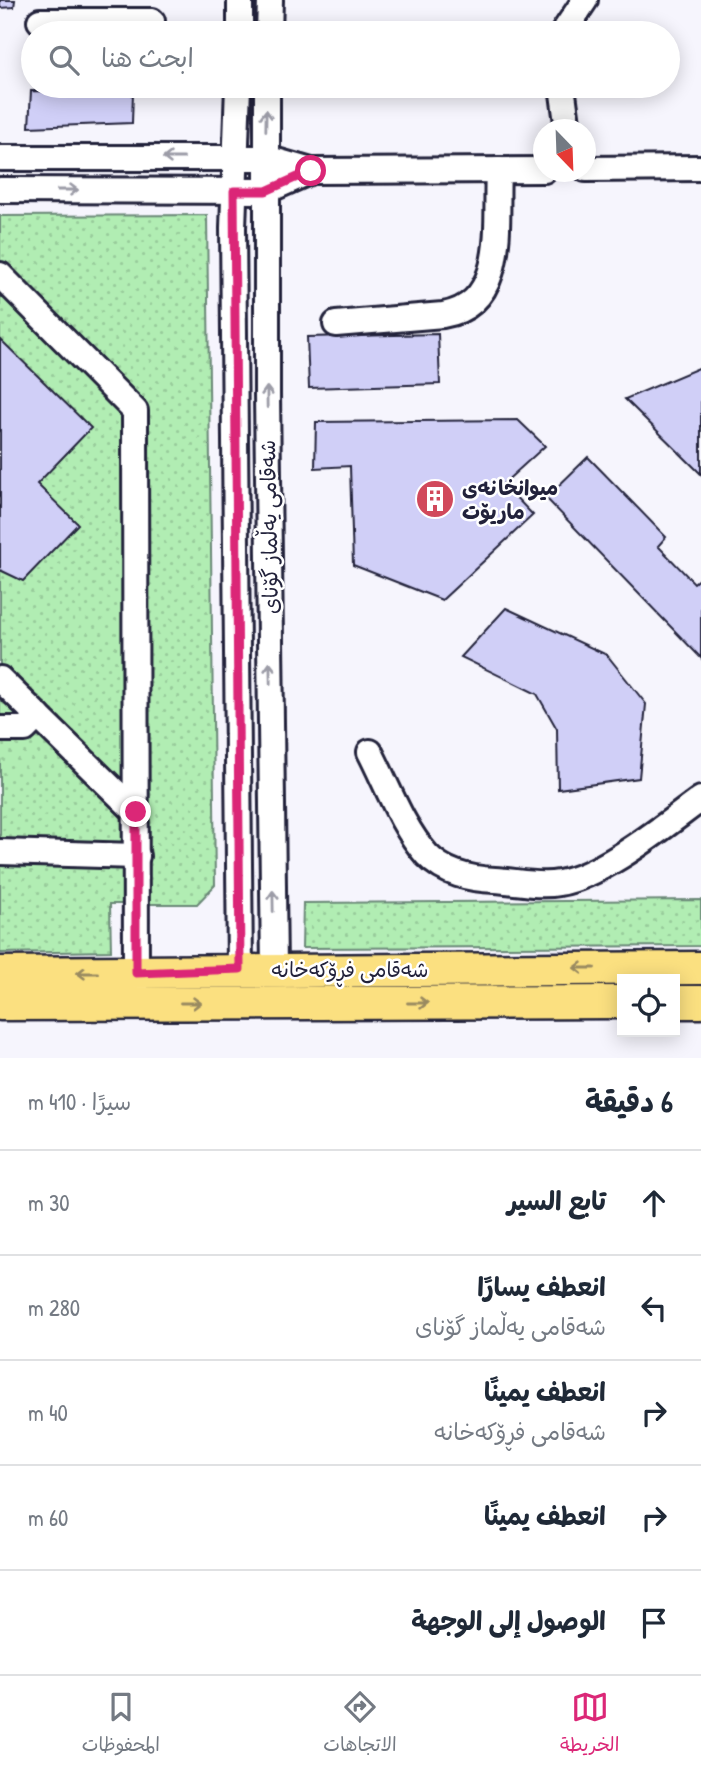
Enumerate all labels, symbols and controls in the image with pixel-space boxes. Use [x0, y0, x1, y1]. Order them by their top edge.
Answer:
search box [21, 21, 680, 98]
text: ابحث هنا [101, 40, 194, 75]
icon: search [45, 41, 83, 79]
one-way arrow [260, 109, 273, 132]
north arrow [533, 119, 596, 182]
one-way arrow [162, 151, 185, 165]
route start [295, 155, 326, 186]
one-way arrow [56, 183, 79, 197]
one-way arrow [260, 386, 274, 409]
street label: شەقامی یەڵماز گۆنای [253, 440, 285, 614]
place label: میوانخانەی ماریۆت [462, 473, 558, 526]
building icon: میوانخانەی ماریۆت [414, 478, 456, 520]
one-way arrow [263, 662, 277, 685]
route end [120, 796, 151, 827]
one-way arrow [266, 890, 280, 913]
street label: شەقامی فڕۆکەخانە [272, 955, 428, 987]
one-way arrow [573, 961, 596, 975]
one-way arrow [76, 966, 99, 980]
map controls [617, 974, 680, 1037]
button: locate [617, 974, 680, 1037]
one-way arrow [179, 996, 202, 1010]
one-way arrow [406, 996, 429, 1009]
text: 6 دقيقة [585, 1081, 673, 1121]
text: سيرًا · 410 m [28, 1086, 131, 1117]
text: تابع السير [507, 1183, 606, 1218]
icon: ahead [635, 1184, 673, 1222]
text: 30 m [28, 1187, 70, 1218]
text: انعطف يسارًا [477, 1269, 606, 1304]
icon: left [635, 1289, 673, 1327]
text: 280 m [28, 1292, 80, 1323]
text: شەقامی یەڵماز گۆنای [415, 1311, 606, 1342]
text: انعطف يمينًا [484, 1374, 606, 1409]
icon: right [635, 1394, 673, 1432]
text: 40 m [28, 1397, 68, 1428]
text: شەقامی فڕۆکەخانە [434, 1416, 606, 1447]
text: انعطف يمينًا [484, 1498, 606, 1533]
icon: right [635, 1499, 673, 1537]
text: 60 m [28, 1502, 68, 1533]
text: الوصول إلى الوجهة [411, 1603, 606, 1638]
icon: arrive [635, 1604, 673, 1642]
tab: المحفوظات [82, 1688, 160, 1761]
tab: الاتجاهات [323, 1688, 397, 1761]
tab: الخريطة [560, 1688, 619, 1761]

